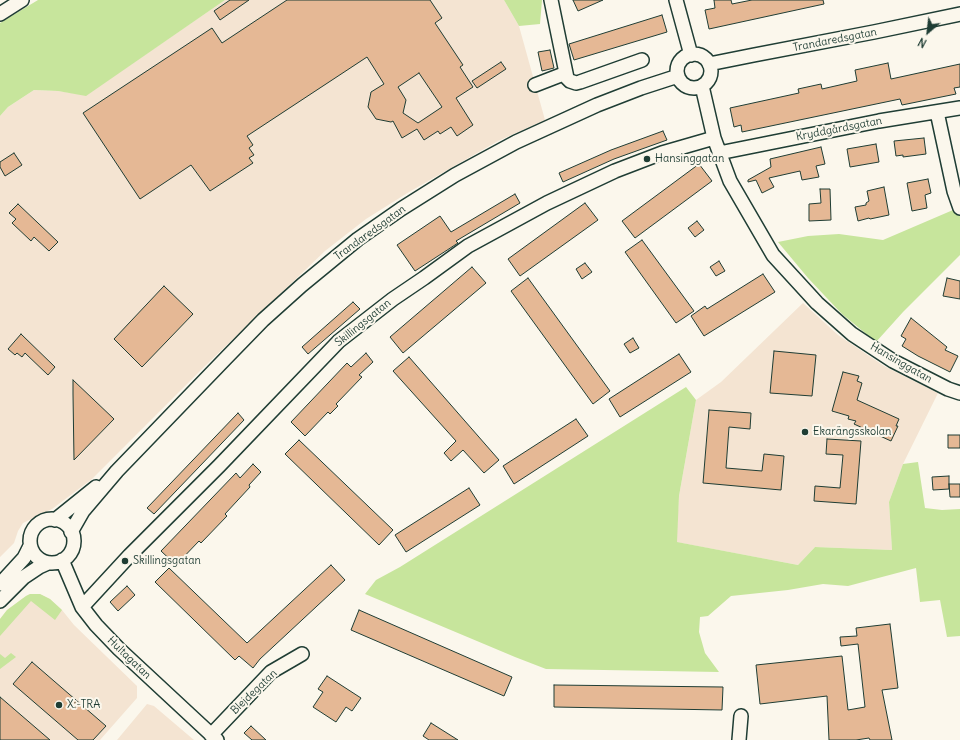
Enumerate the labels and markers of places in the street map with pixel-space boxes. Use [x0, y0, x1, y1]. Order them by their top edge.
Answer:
place label: Hansinggatan [655, 152, 724, 166]
marker: Hansinggatan [642, 154, 652, 164]
place label: Ekarängsskolan [813, 425, 891, 439]
marker: Ekarängsskolan [800, 427, 810, 437]
place label: Skillingsgatan [133, 554, 201, 568]
marker: Skillingsgatan [120, 556, 130, 566]
place label: X:-TRA [67, 698, 100, 712]
marker: X:-TRA [54, 700, 64, 710]

